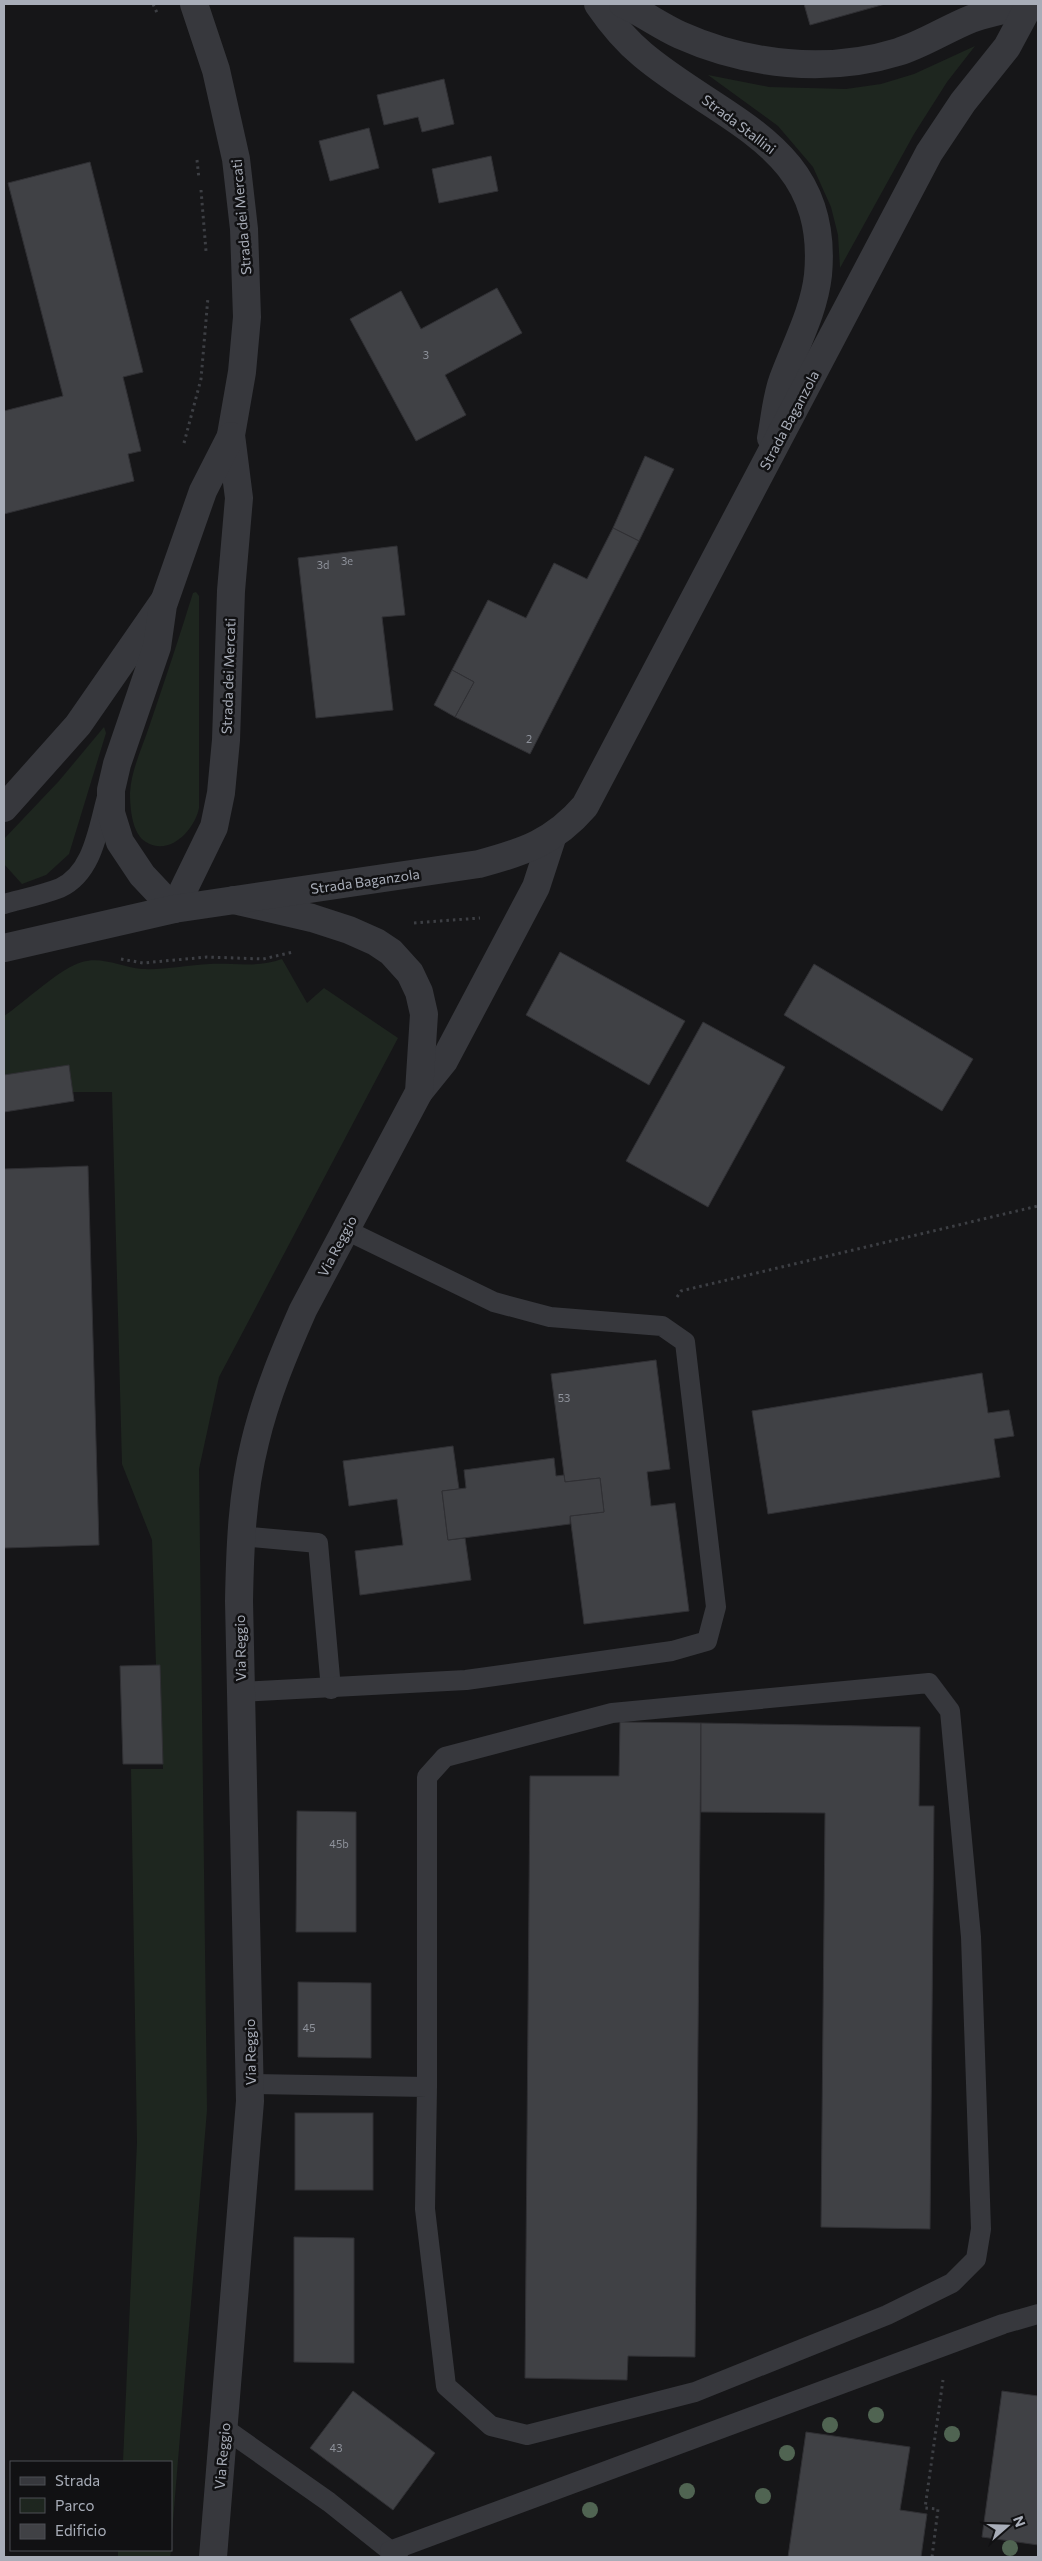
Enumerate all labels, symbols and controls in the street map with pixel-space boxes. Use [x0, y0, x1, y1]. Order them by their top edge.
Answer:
street label: Strada Stallini [699, 91, 779, 157]
street label: Strada dei Mercati [227, 158, 255, 276]
house number: 3 [423, 348, 429, 361]
street label: Strada Baganzola [756, 367, 822, 473]
house number: 3e [341, 554, 353, 567]
house number: 3d [317, 558, 329, 571]
street label: Strada dei Mercati [217, 618, 239, 734]
house number: 2 [526, 732, 532, 745]
street label: Strada Baganzola [309, 865, 421, 897]
street label: Via Reggio [314, 1213, 360, 1279]
house number: 53 [558, 1391, 570, 1404]
street label: Via Reggio [231, 1615, 249, 1681]
house number: 45b [329, 1837, 349, 1850]
street label: Via Reggio [241, 2019, 259, 2085]
house number: 45 [303, 2021, 315, 2034]
street label: Via Reggio [211, 2422, 233, 2490]
house number: 43 [330, 2441, 342, 2454]
legend [10, 2461, 172, 2551]
text: Strada [55, 2471, 100, 2489]
text: Parco [55, 2496, 94, 2514]
north arrow [982, 2501, 1032, 2551]
text: N [1010, 2514, 1029, 2529]
text: Edificio [55, 2521, 106, 2539]

